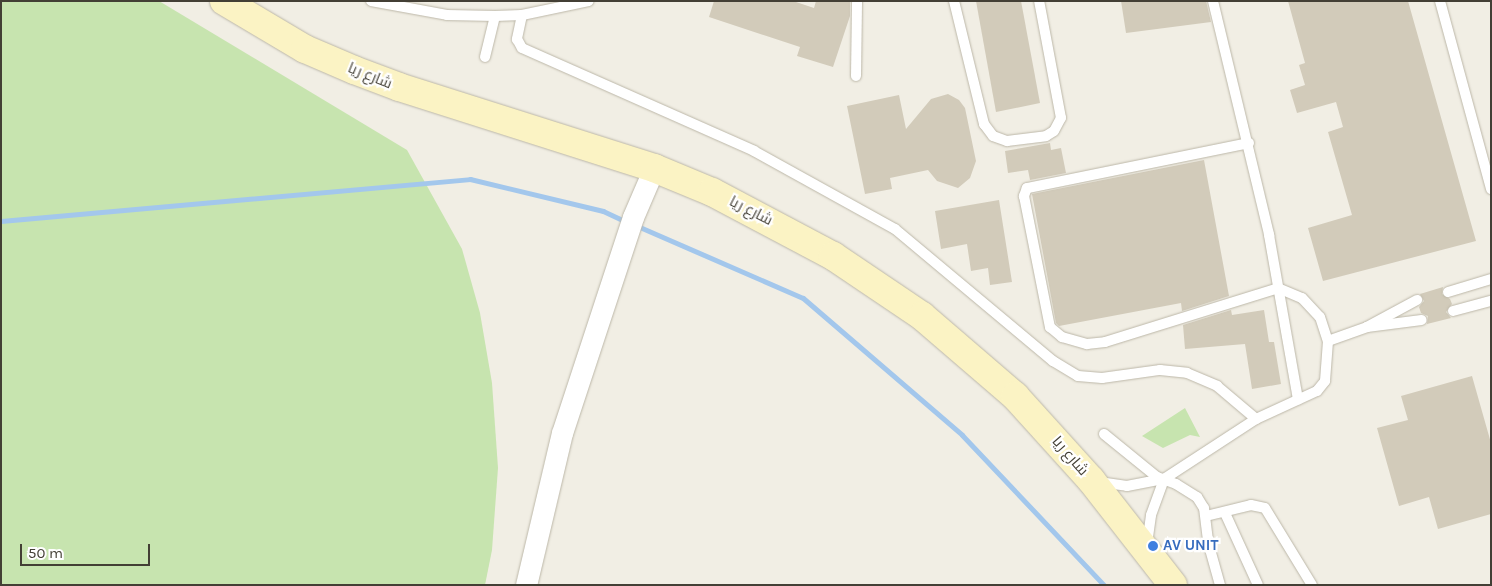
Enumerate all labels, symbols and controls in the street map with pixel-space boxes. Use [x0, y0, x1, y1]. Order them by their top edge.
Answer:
street label: شارع ريا [345, 59, 395, 93]
street label: شارع ريا [726, 192, 776, 230]
street label: شارع ريا [1048, 433, 1092, 479]
scale bar [22, 534, 152, 566]
place label: AV UNIT [1163, 537, 1218, 555]
marker: AV UNIT [1147, 540, 1159, 552]
text: 50 m [28, 544, 63, 562]

